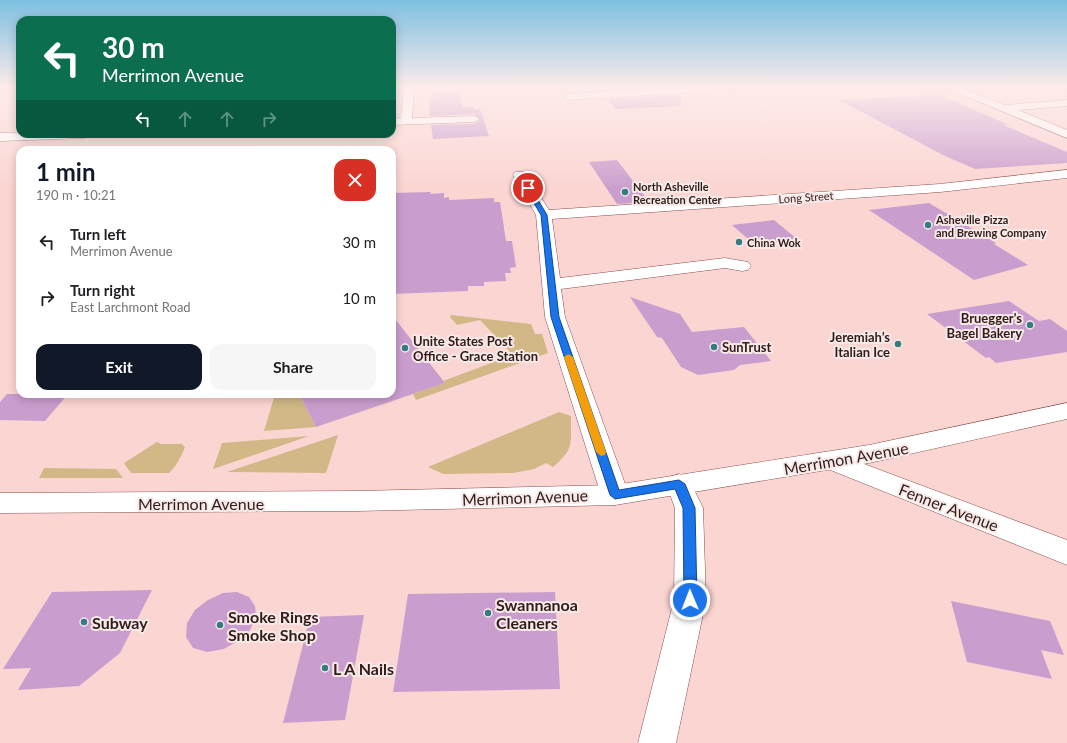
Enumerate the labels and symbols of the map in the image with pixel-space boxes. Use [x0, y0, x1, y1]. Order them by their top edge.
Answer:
pin [511, 171, 545, 205]
place label: North Asheville Recreation Center [633, 180, 723, 206]
marker: North Asheville Recreation Center [620, 187, 630, 197]
street label: Long Street [778, 189, 834, 205]
place label: Asheville Pizza and Brewing Company [935, 213, 1046, 239]
marker: Asheville Pizza and Brewing Company [923, 220, 933, 230]
place label: China Wok [747, 236, 801, 249]
marker: China Wok [734, 237, 744, 247]
place label: Bruegger's Bagel Bakery [947, 310, 1022, 341]
marker: Bruegger's Bagel Bakery [1025, 320, 1035, 330]
place label: Jeremiah’s Italian Ice [830, 329, 890, 360]
place label: Unite States Post Office - Grace Station [413, 333, 538, 364]
place label: SunTrust [722, 339, 771, 355]
marker: Jeremiah’s Italian Ice [893, 339, 903, 349]
marker: SunTrust [709, 342, 719, 352]
marker: Unite States Post Office - Grace Station [400, 343, 410, 353]
street label: Merrimon Avenue [782, 438, 910, 478]
street label: Fenner Avenue [897, 479, 1001, 535]
street label: Merrimon Avenue [462, 485, 588, 509]
street label: Merrimon Avenue [138, 494, 264, 513]
position arrow [669, 579, 711, 621]
place label: Swannanoa Cleaners [496, 595, 578, 632]
place label: Smoke Rings Smoke Shop [228, 607, 319, 644]
marker: Swannanoa Cleaners [483, 608, 493, 618]
place label: Subway [92, 613, 148, 632]
marker: Subway [79, 617, 89, 627]
marker: Smoke Rings Smoke Shop [215, 620, 225, 630]
place label: L A Nails [333, 659, 394, 678]
marker: L A Nails [320, 663, 330, 673]

